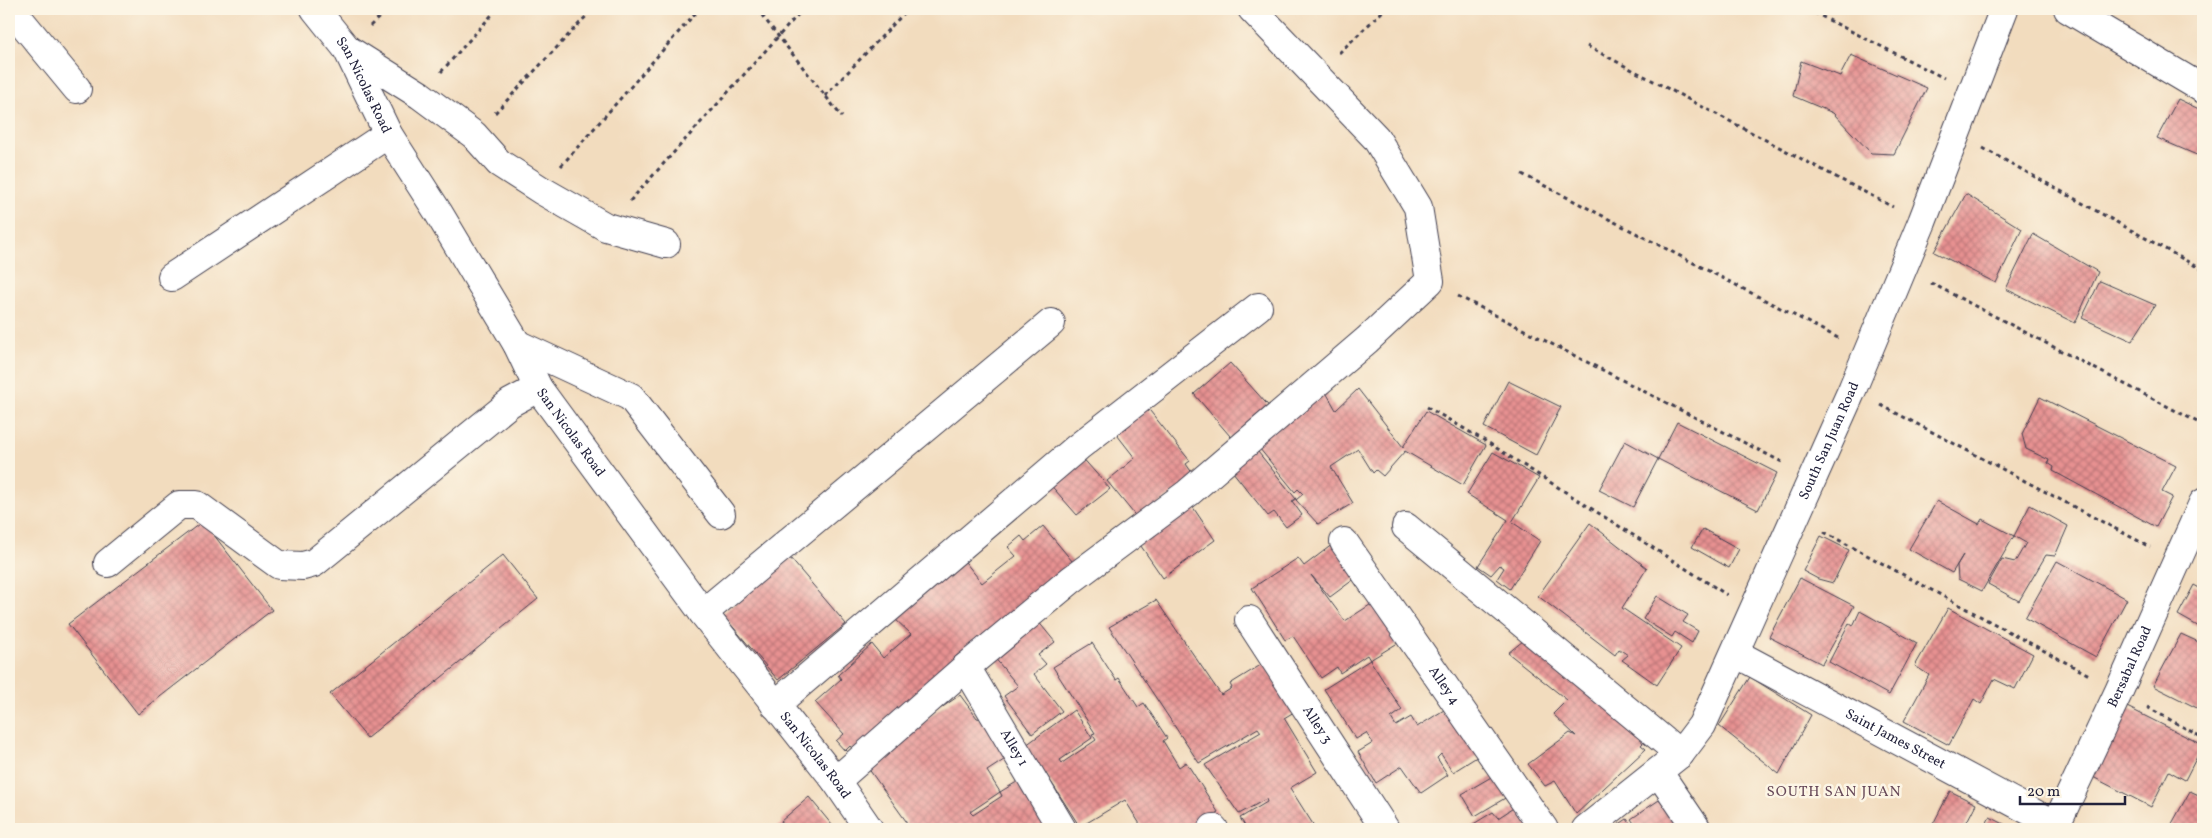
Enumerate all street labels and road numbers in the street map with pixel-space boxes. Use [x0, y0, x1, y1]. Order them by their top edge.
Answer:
street label: San Nicolas Road [331, 33, 396, 137]
street label: South San Juan Road [1795, 379, 1864, 503]
street label: San Nicolas Road [532, 384, 610, 481]
street label: Bersabal Road [2103, 623, 2156, 711]
street label: Alley 4 [1424, 662, 1464, 709]
street label: Alley 3 [1298, 702, 1337, 748]
street label: Saint James Street [1842, 704, 1949, 774]
street label: San Nicolas Road [775, 708, 855, 803]
street label: Alley 1 [996, 726, 1032, 770]

